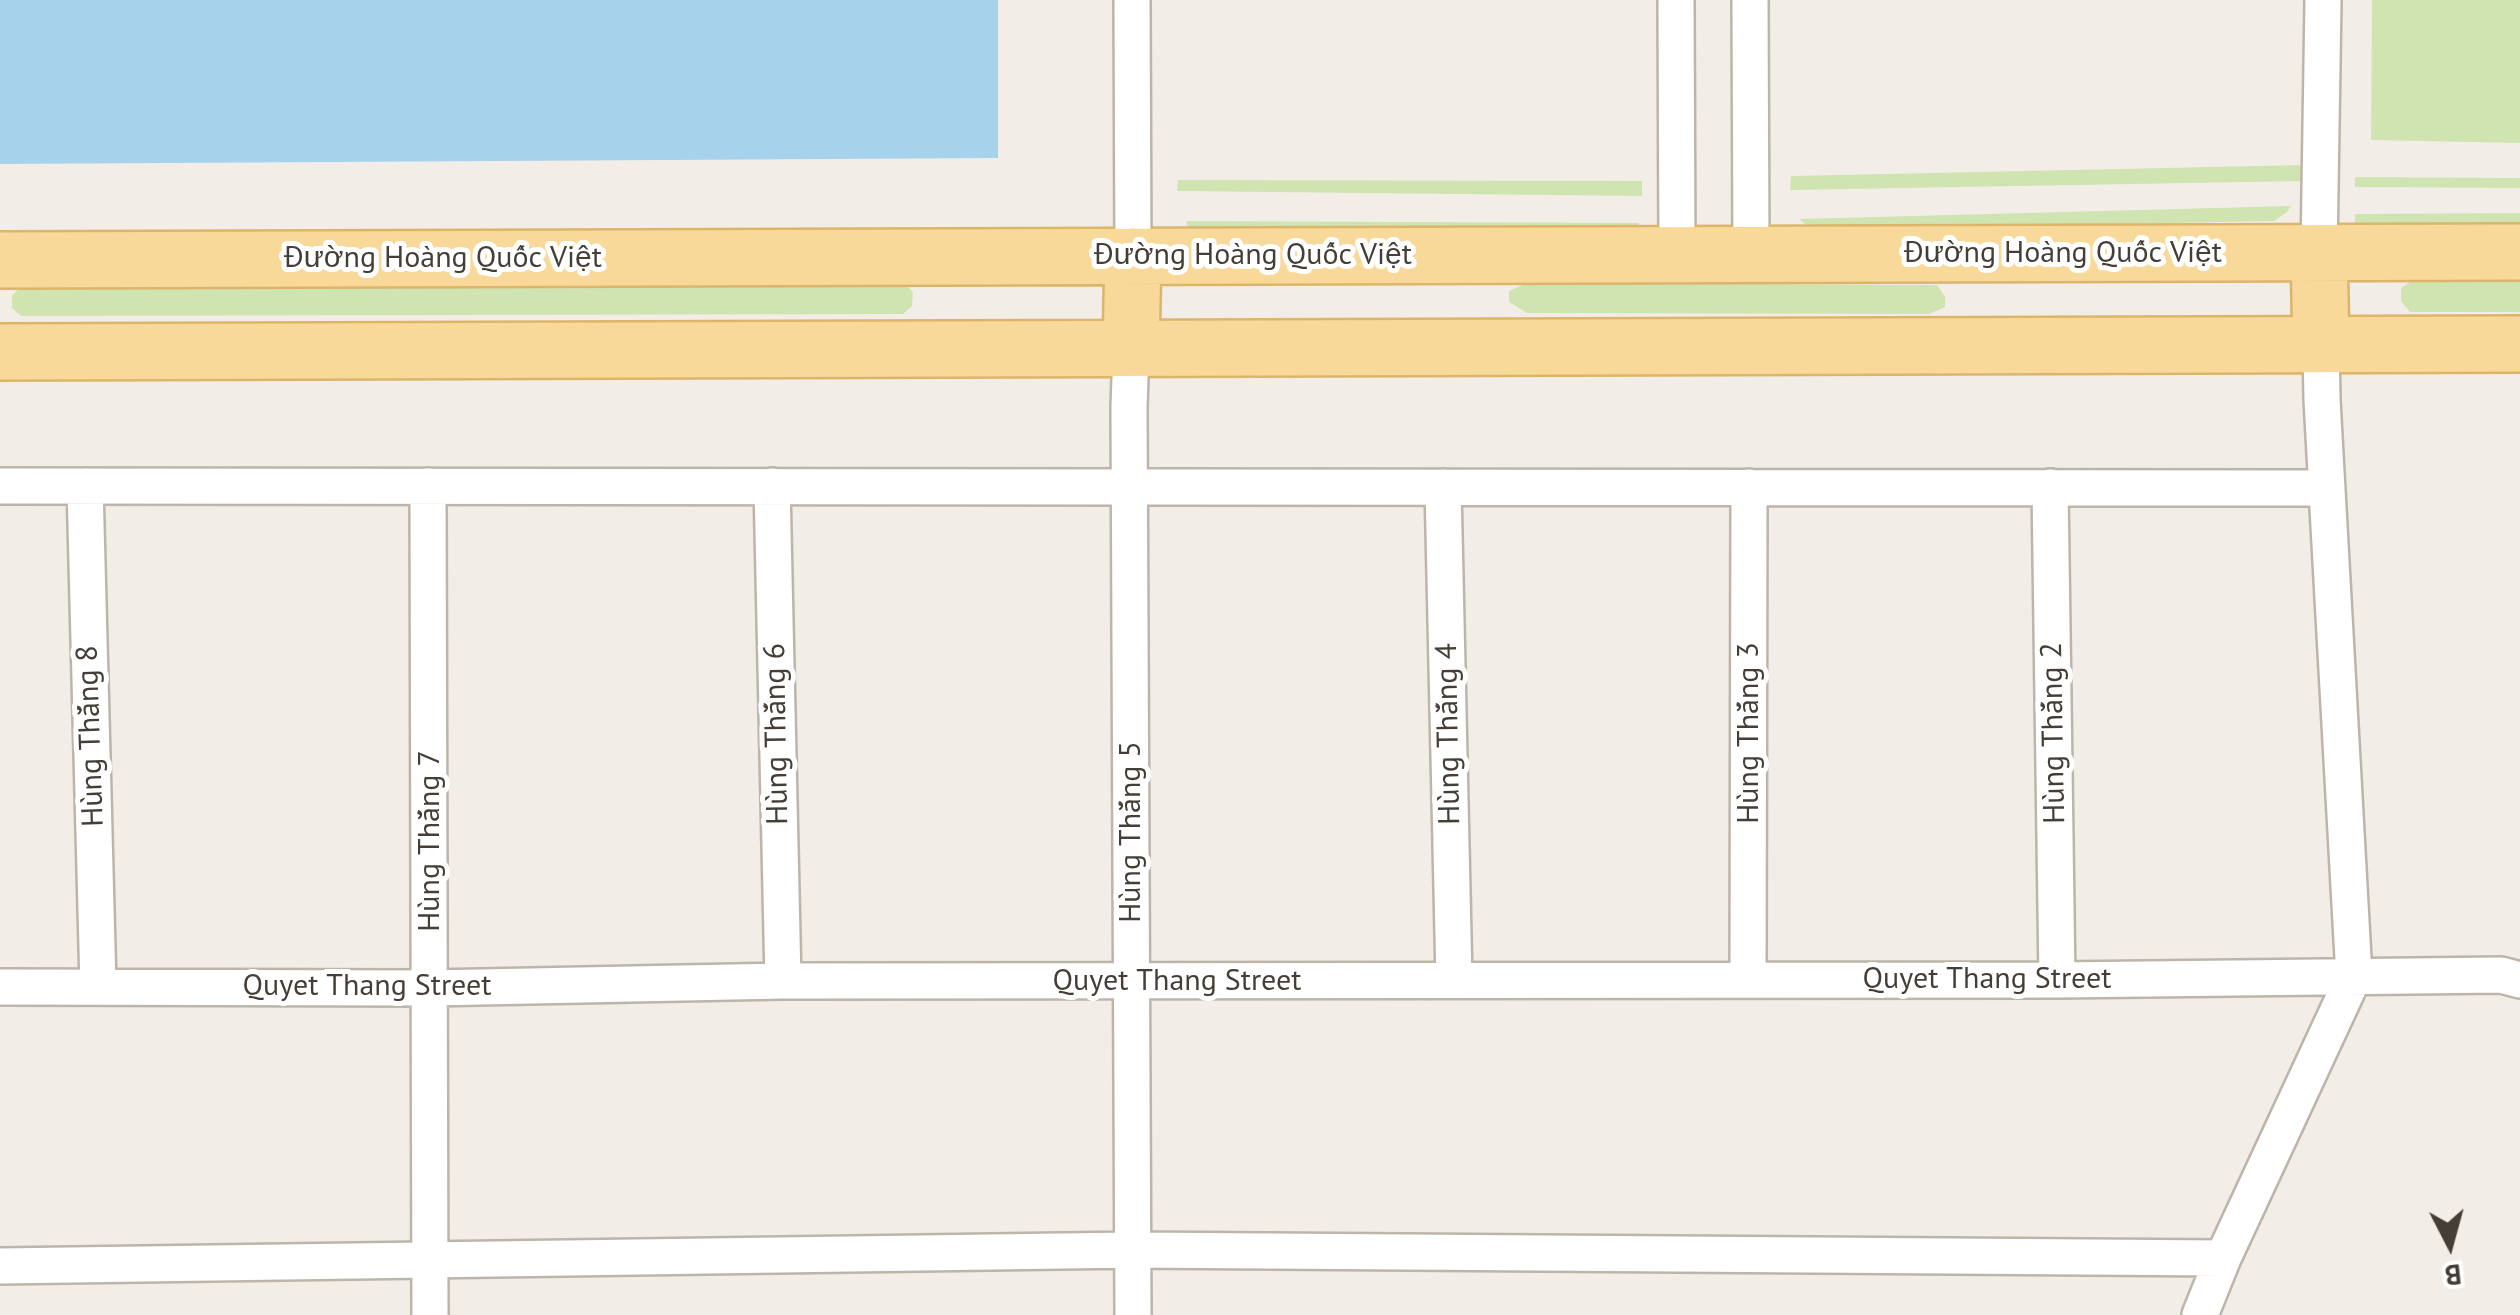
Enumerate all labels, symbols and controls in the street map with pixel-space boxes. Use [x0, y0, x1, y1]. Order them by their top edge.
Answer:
street label: Đường Hoàng Quốc Việt [1904, 235, 2222, 271]
street label: Đường Hoàng Quốc Việt [1094, 237, 1412, 273]
street label: Đường Hoàng Quốc Việt [284, 240, 602, 276]
street label: Hùng Thắng 3 [1731, 642, 1767, 824]
street label: Hùng Thắng 2 [2034, 642, 2074, 824]
street label: Hùng Thắng 6 [757, 643, 797, 825]
street label: Hùng Thắng 4 [1429, 643, 1469, 825]
street label: Hùng Thắng 8 [70, 645, 112, 827]
street label: Hùng Thắng 5 [1113, 741, 1149, 923]
street label: Hùng Thắng 7 [412, 750, 448, 932]
street label: Quyet Thang Street [1863, 961, 2111, 997]
street label: Quyet Thang Street [1053, 963, 1301, 999]
street label: Quyet Thang Street [243, 968, 491, 1004]
north arrow [2400, 1195, 2500, 1295]
text: B [2443, 1256, 2463, 1295]

